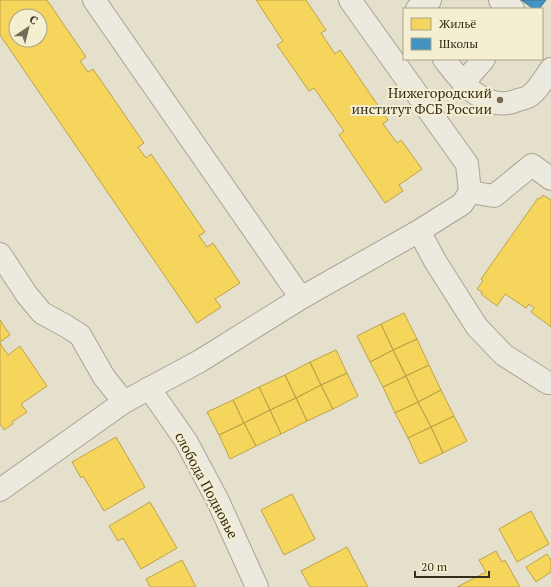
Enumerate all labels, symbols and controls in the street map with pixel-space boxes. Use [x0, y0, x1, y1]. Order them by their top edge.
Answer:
north arrow [8, 8, 48, 48]
legend [403, 8, 543, 60]
text: С [27, 12, 41, 28]
text: Жильё [439, 16, 476, 31]
text: Школы [439, 36, 478, 51]
place label: Нижегородский институт ФСБ России [352, 83, 492, 118]
marker: Нижегородский институт ФСБ России [495, 95, 505, 105]
street label: слобода Подновье [171, 428, 243, 542]
scale bar [415, 553, 489, 579]
text: 20 m [421, 559, 448, 574]

